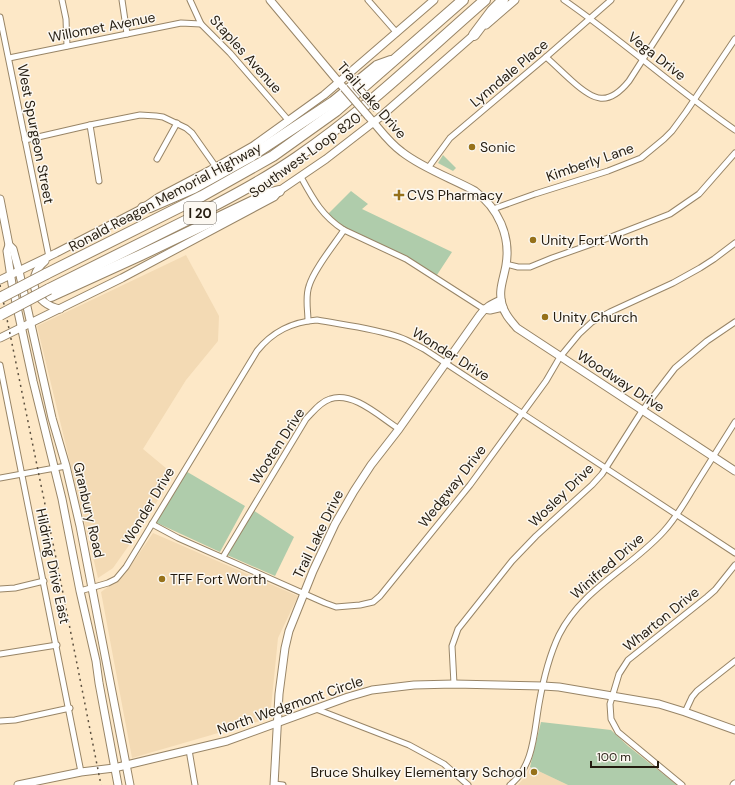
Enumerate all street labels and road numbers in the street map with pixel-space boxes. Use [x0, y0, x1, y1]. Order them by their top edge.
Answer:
street label: Willomet Avenue [47, 8, 157, 46]
street label: Staples Avenue [206, 11, 286, 97]
street label: Vega Drive [624, 28, 690, 84]
street label: Lynndale Place [466, 35, 552, 111]
street label: Trail Lake Drive [334, 58, 410, 142]
street label: West Spurgeon Street [14, 63, 58, 205]
street label: Southwest Loop 820 [245, 108, 365, 202]
street label: Ronald Reagan Memorial Highway [65, 138, 265, 256]
street label: Kimberly Lane [544, 139, 636, 185]
road number: I 20 [184, 202, 216, 224]
street label: Wonder Drive [409, 323, 493, 385]
street label: Woodway Drive [574, 346, 668, 416]
street label: Wooten Drive [246, 404, 308, 488]
street label: Wedgway Drive [414, 441, 490, 531]
street label: Wosley Drive [525, 459, 597, 531]
street label: Granbury Road [69, 460, 109, 560]
street label: Wonder Drive [118, 464, 178, 548]
street label: Trail Lake Drive [289, 487, 347, 581]
street label: Hildring Drive East [32, 507, 74, 625]
street label: Winifred Drive [567, 529, 647, 603]
street label: Wharton Drive [619, 583, 703, 655]
street label: North Wedgmont Circle [215, 672, 365, 738]

